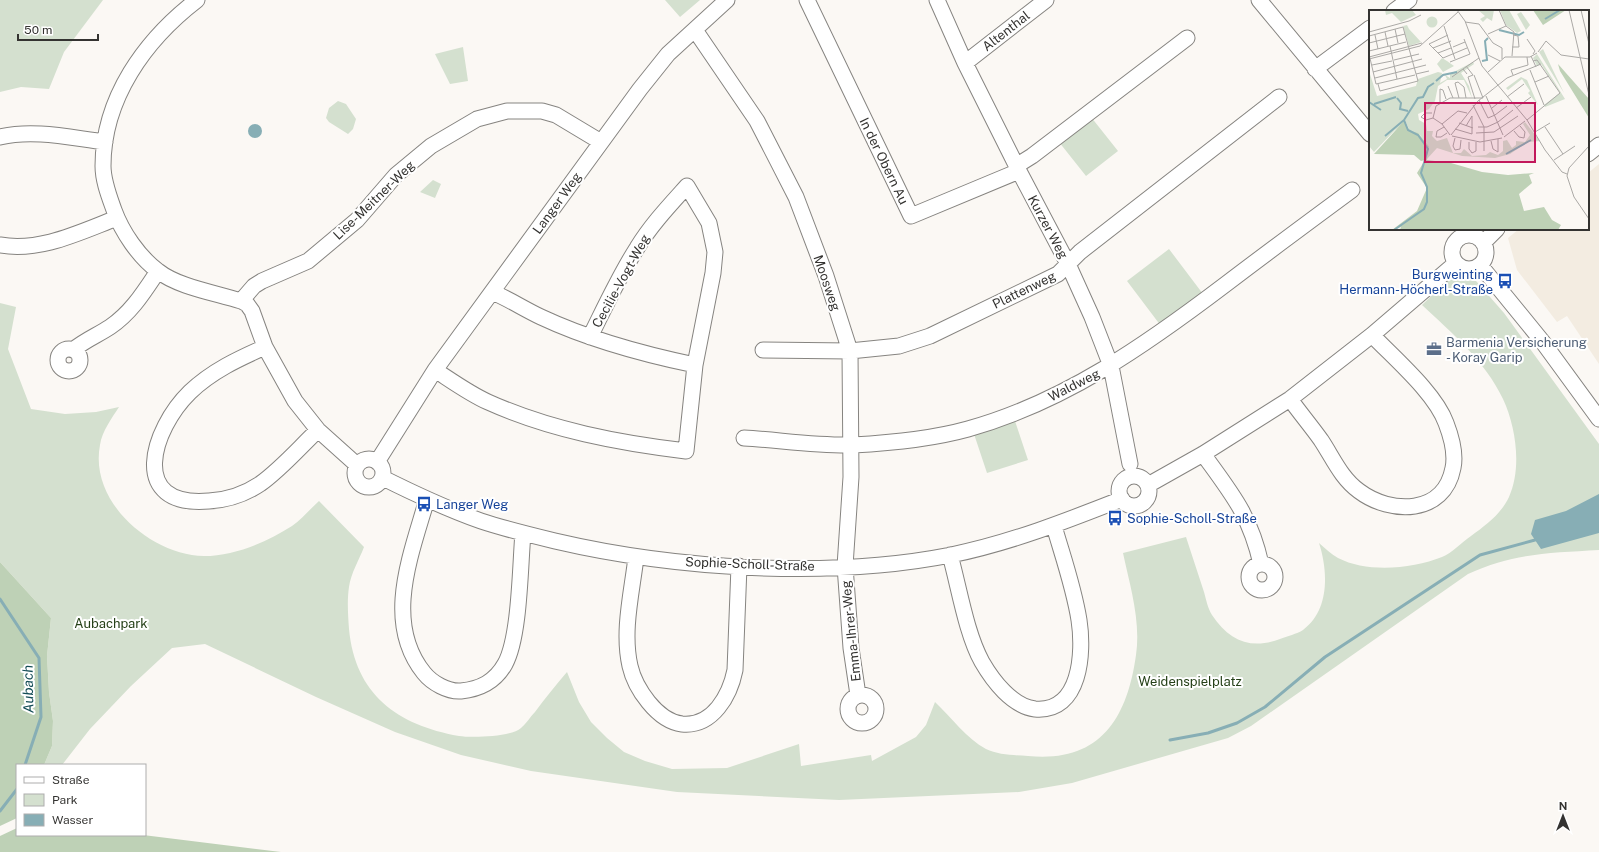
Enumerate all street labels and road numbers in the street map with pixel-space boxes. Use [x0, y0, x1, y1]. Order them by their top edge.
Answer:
street label: Altenthal [979, 8, 1033, 54]
street label: In der Obern Au [857, 115, 911, 207]
street label: Lise-Meitner-Weg [330, 157, 418, 243]
street label: Langer Weg [530, 169, 584, 237]
street label: Kurzer Weg [1025, 193, 1071, 261]
street label: Cecilie-Vogt-Weg [589, 232, 653, 330]
street label: Moosweg [810, 253, 844, 313]
street label: Plattenweg [990, 268, 1058, 312]
street label: Waldweg [1046, 366, 1102, 404]
street label: Sophie-Scholl-Straße [685, 554, 815, 574]
street label: Emma-Ihrer-Weg [838, 580, 864, 682]

